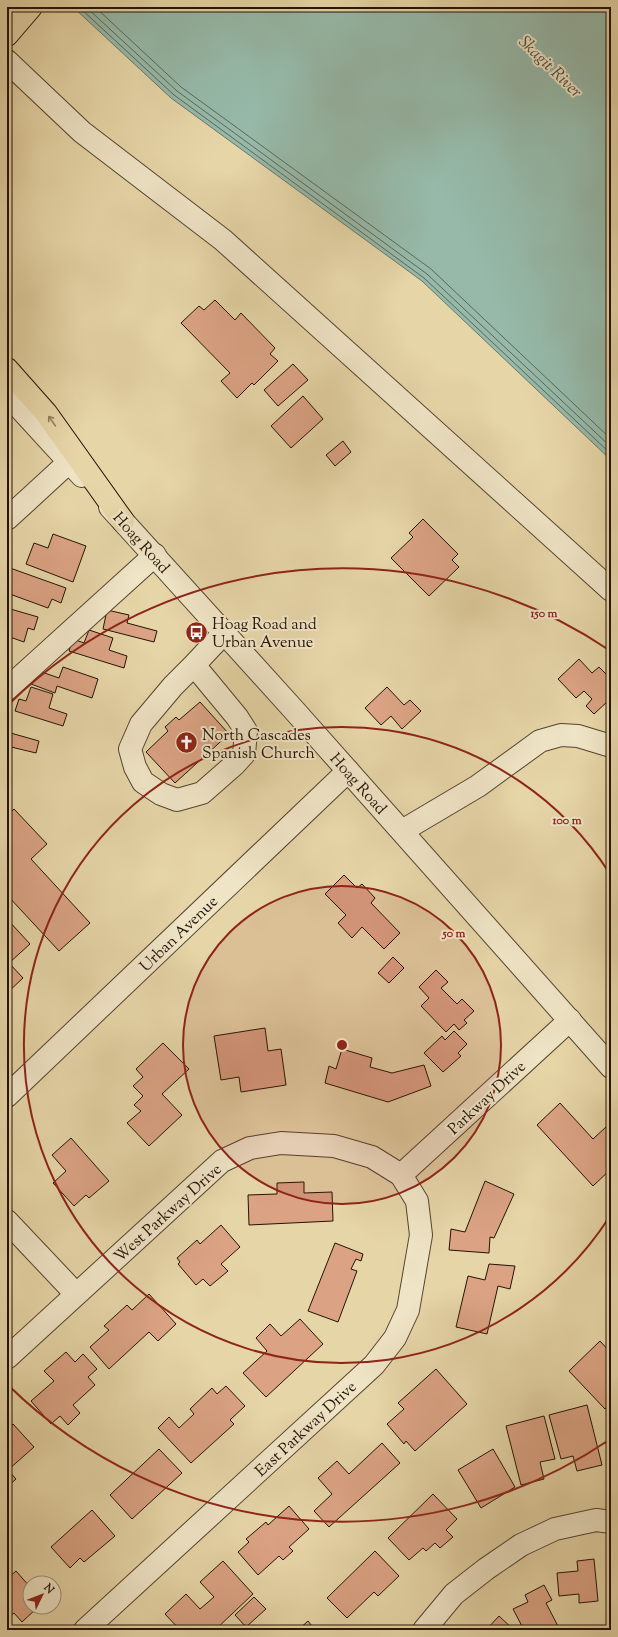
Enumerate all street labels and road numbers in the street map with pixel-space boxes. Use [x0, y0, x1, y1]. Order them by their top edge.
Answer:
street label: Hoag Road [106, 508, 174, 580]
street label: Hoag Road [323, 749, 391, 821]
street label: Urban Avenue [135, 891, 224, 978]
street label: Parkway Drive [444, 1057, 532, 1141]
street label: West Parkway Drive [110, 1159, 228, 1269]
street label: East Parkway Drive [251, 1377, 363, 1483]

